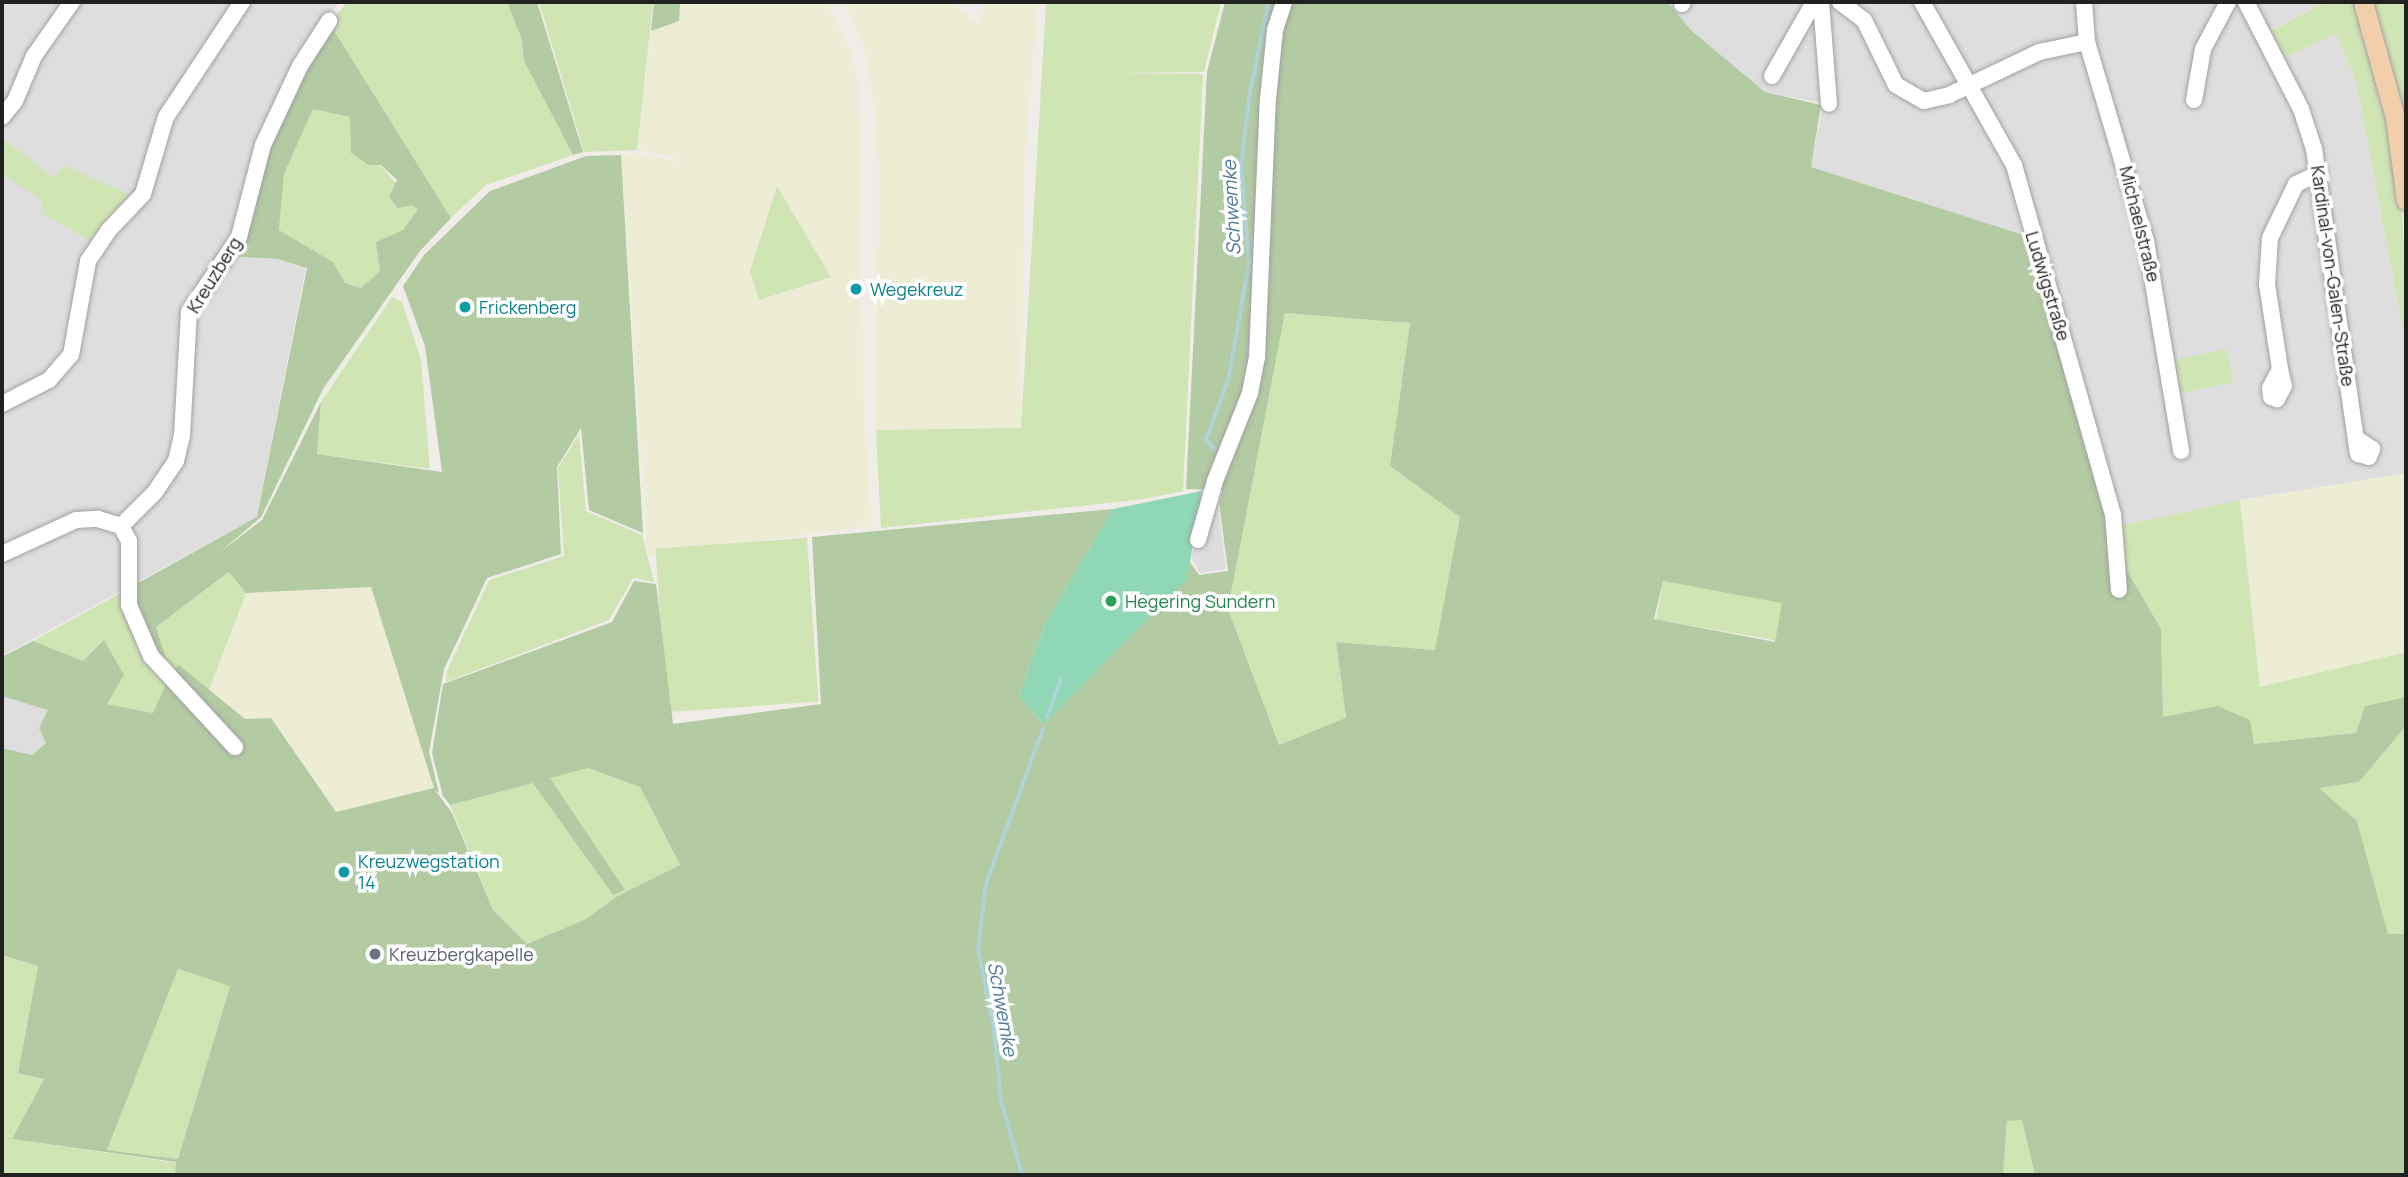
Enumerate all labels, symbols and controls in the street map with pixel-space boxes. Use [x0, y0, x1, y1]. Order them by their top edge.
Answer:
water label: Schwemke [1218, 160, 1246, 256]
street label: Michaelstraße [2115, 164, 2165, 284]
street label: Kardinal-von-Galen-Straße [2307, 164, 2359, 388]
street label: Ludwigstraße [2021, 229, 2075, 343]
street label: Kreuzberg [182, 233, 246, 317]
place label: Wegekreuz [870, 278, 963, 300]
marker: Wegekreuz [848, 281, 864, 297]
place label: Frickenberg [479, 296, 576, 318]
marker: Frickenberg [457, 299, 473, 315]
place label: Hegering Sundern [1125, 590, 1275, 612]
marker: Hegering Sundern [1103, 593, 1119, 609]
place label: Kreuzwegstation 14 [358, 851, 500, 894]
marker: Kreuzwegstation 14 [336, 864, 352, 880]
place label: Kreuzbergkapelle [389, 943, 534, 965]
marker: Kreuzbergkapelle [367, 946, 383, 962]
water label: Schwemke [983, 960, 1021, 1058]

